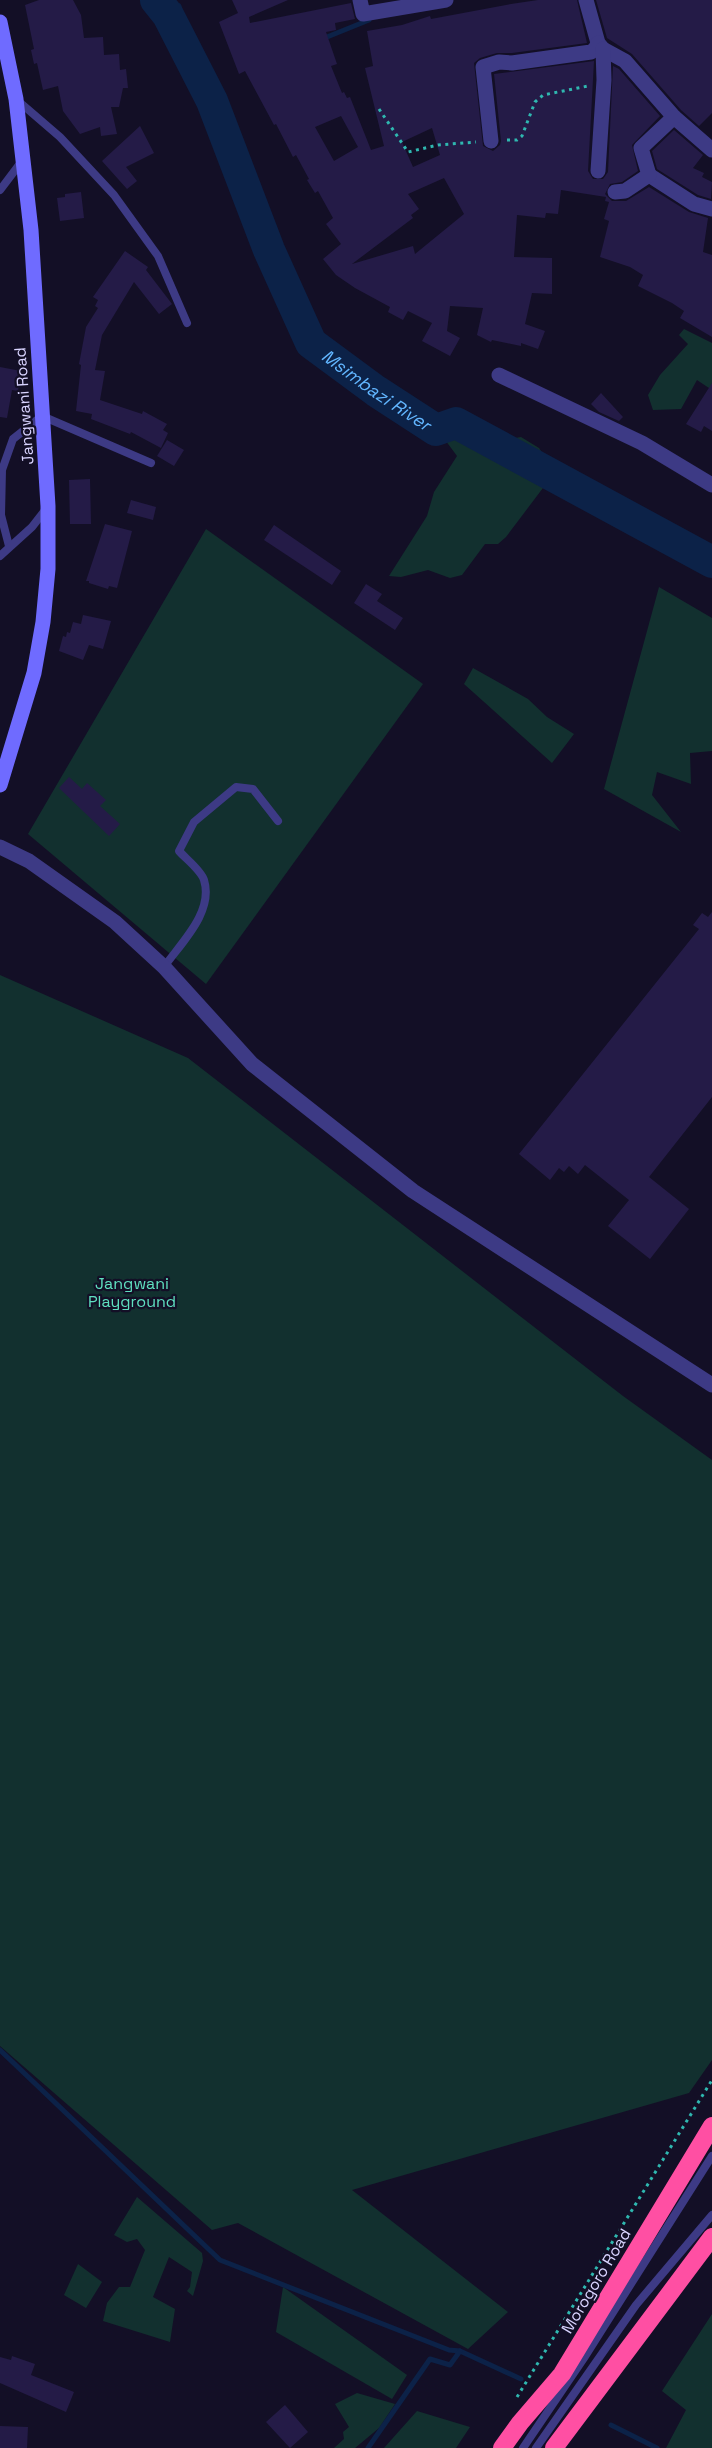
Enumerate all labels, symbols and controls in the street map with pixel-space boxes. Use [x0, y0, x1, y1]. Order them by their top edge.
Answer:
water label: Msimbazi River [318, 344, 438, 437]
street label: Jangwani Road [9, 347, 39, 465]
park label: Jangwani Playground [88, 1273, 176, 1312]
street label: Morogoro Road [556, 2225, 636, 2337]

